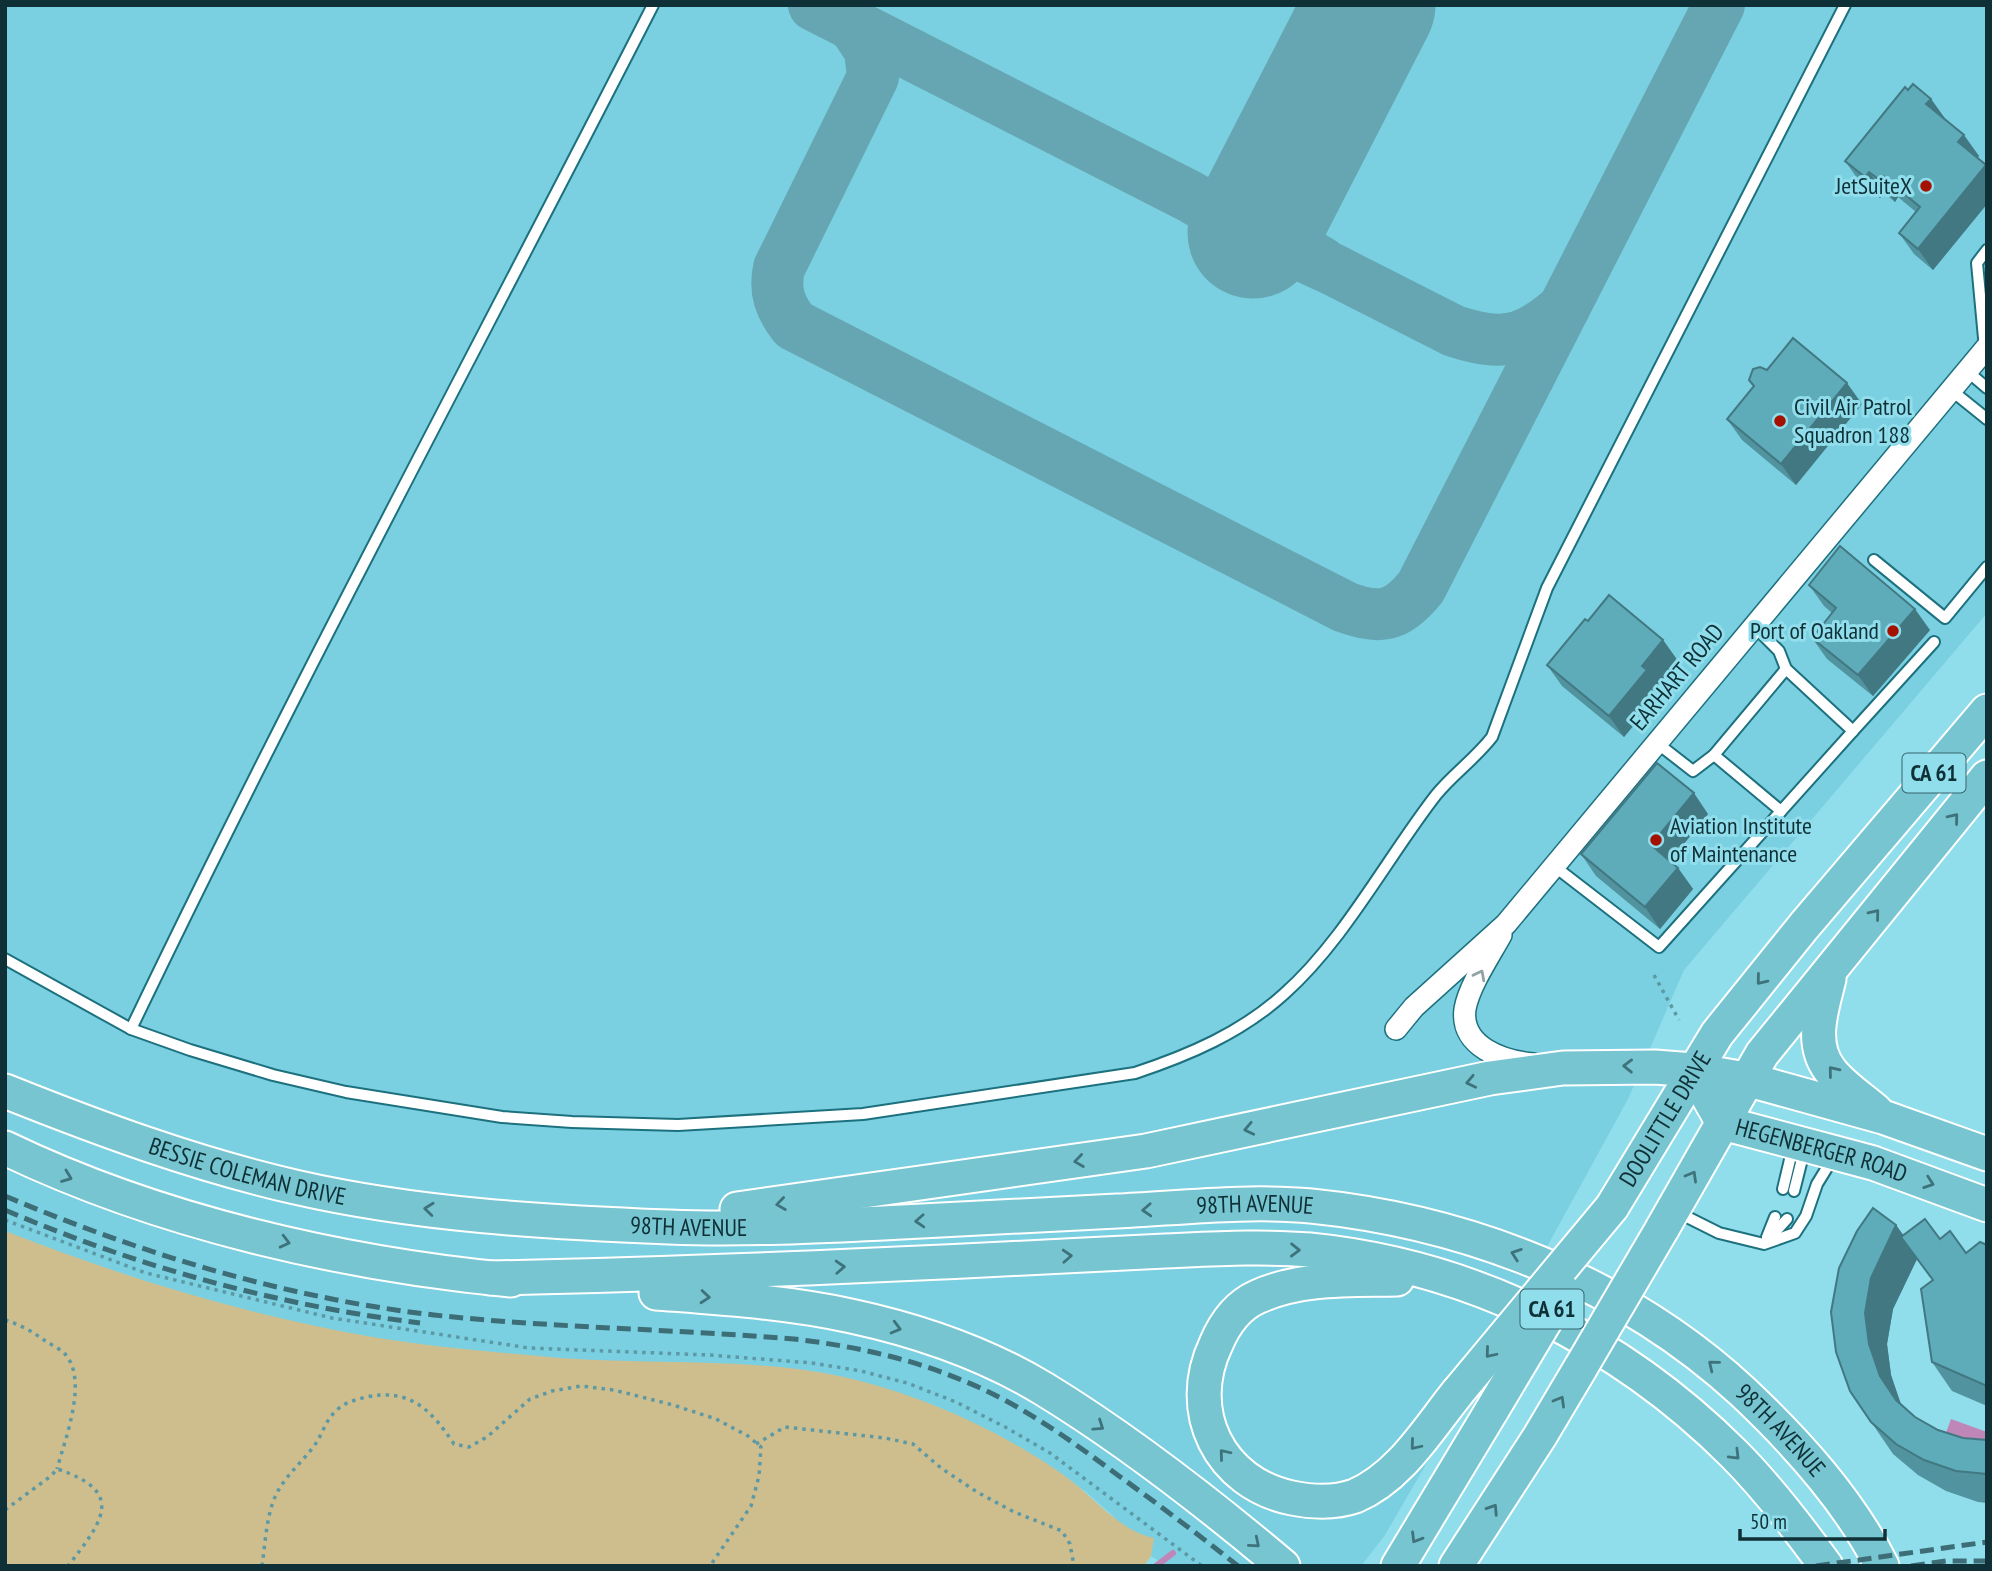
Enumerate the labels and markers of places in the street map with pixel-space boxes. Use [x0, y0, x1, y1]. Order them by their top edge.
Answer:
place label: JetSuiteX [1834, 170, 1912, 201]
marker: JetSuiteX [1918, 178, 1934, 194]
place label: Civil Air Patrol Squadron 188 [1794, 391, 1912, 450]
marker: Civil Air Patrol Squadron 188 [1772, 413, 1788, 429]
place label: Port of Oakland [1750, 615, 1879, 646]
marker: Port of Oakland [1885, 623, 1901, 639]
place label: Aviation Institute of Maintenance [1670, 810, 1812, 869]
marker: Aviation Institute of Maintenance [1648, 832, 1664, 848]

